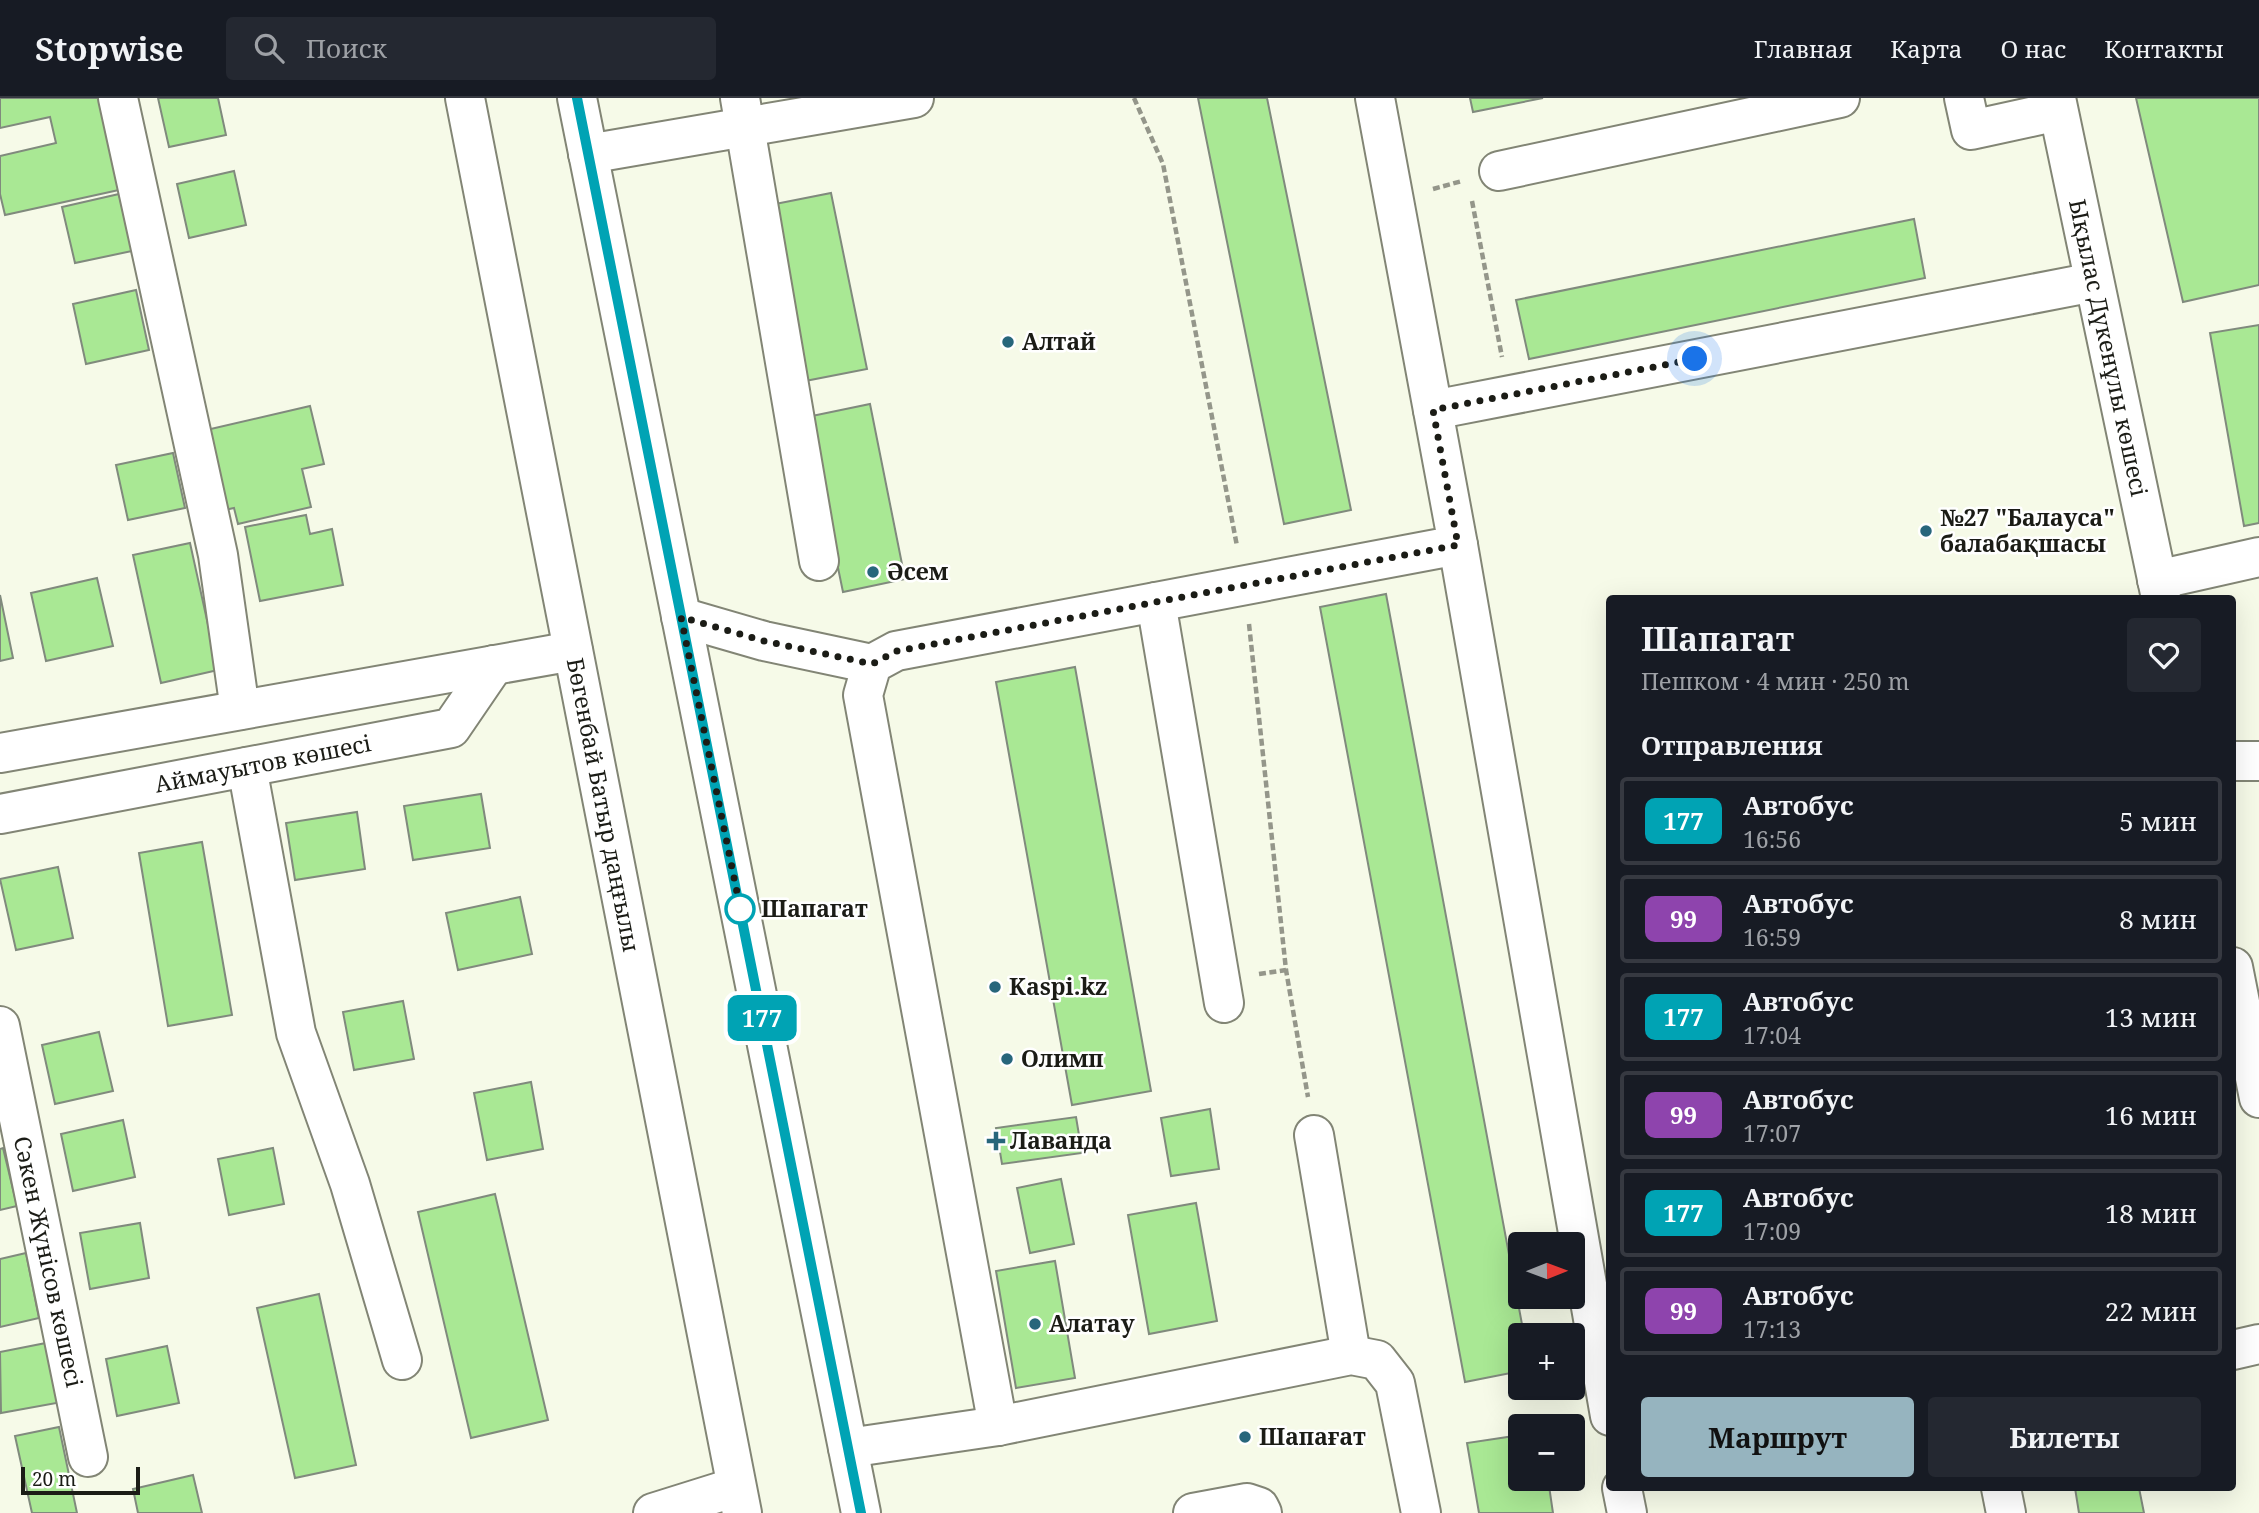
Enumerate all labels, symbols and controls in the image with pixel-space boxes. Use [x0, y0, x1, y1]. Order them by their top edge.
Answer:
search box [226, 17, 716, 80]
text: Stopwise [35, 26, 184, 71]
icon: search [250, 29, 288, 67]
text: Поиск [306, 30, 387, 66]
text: Главная [1754, 32, 1852, 65]
text: Карта [1890, 32, 1963, 65]
text: О нас [2001, 32, 2066, 65]
text: Контакты [2104, 32, 2224, 65]
street label: Ықылас Дүкенұлы көшесі [2062, 196, 2156, 500]
place label: Алтай [1022, 325, 1096, 357]
marker: Алтай [1000, 334, 1016, 350]
your location [1677, 341, 1712, 376]
place label: №27 "Балауса" балабақшасы [1940, 501, 2115, 559]
marker: №27 "Балауса" балабақшасы [1918, 523, 1934, 539]
place label: Әсем [887, 555, 949, 587]
marker: Әсем [865, 564, 881, 580]
text: Шапагат [1641, 616, 1794, 661]
button: heart [2127, 618, 2201, 692]
street label: Бөгенбай Батыр даңғылы [560, 655, 648, 955]
text: Пешком · 4 мин · 250 m [1641, 665, 1909, 697]
street label: Аймауытов көшесі [152, 726, 374, 800]
text: Отправления [1641, 727, 1823, 763]
text: Автобус [1743, 787, 1853, 823]
text: 5 мин [2119, 803, 2197, 839]
text: 177 [1663, 804, 1704, 837]
text: 16:56 [1743, 823, 1801, 855]
text: Автобус [1743, 885, 1853, 921]
place label: Шапагат [761, 892, 868, 924]
marker: Шапагат [725, 894, 755, 924]
text: 8 мин [2119, 901, 2197, 937]
text: 99 [1670, 902, 1697, 935]
text: 16:59 [1743, 921, 1801, 953]
place label: Kaspi.kz [1009, 970, 1107, 1002]
marker: Kaspi.kz [987, 979, 1003, 995]
text: Автобус [1743, 983, 1853, 1019]
line badge: 177 [722, 995, 802, 1041]
text: 13 мин [2105, 999, 2197, 1035]
text: 177 [1663, 1000, 1704, 1033]
text: 177 [742, 1001, 782, 1034]
text: 17:04 [1743, 1019, 1801, 1051]
place label: Олимп [1021, 1042, 1104, 1074]
marker: Олимп [999, 1051, 1015, 1067]
text: Автобус [1743, 1081, 1853, 1117]
text: 16 мин [2105, 1097, 2197, 1133]
text: 99 [1670, 1098, 1697, 1131]
text: 17:07 [1743, 1117, 1801, 1149]
place label: Лаванда [1010, 1124, 1112, 1156]
street label: Сәкен Жүнісов көшесі [7, 1133, 91, 1391]
marker: Лаванда [988, 1133, 1004, 1149]
text: Автобус [1743, 1179, 1853, 1215]
text: 18 мин [2105, 1195, 2197, 1231]
text: 177 [1663, 1196, 1704, 1229]
text: 17:09 [1743, 1215, 1801, 1247]
north arrow [1508, 1232, 1586, 1309]
map controls [1508, 1232, 1585, 1491]
text: Автобус [1743, 1277, 1853, 1313]
text: 22 мин [2105, 1293, 2197, 1329]
text: 99 [1670, 1294, 1697, 1327]
place label: Алатау [1049, 1307, 1135, 1339]
text: 17:13 [1743, 1313, 1801, 1345]
marker: Алатау [1027, 1316, 1043, 1332]
button: + [1508, 1323, 1585, 1400]
button: Маршрут [1641, 1397, 1914, 1477]
button: Билеты [1928, 1397, 2201, 1477]
button: − [1508, 1414, 1585, 1491]
place label: Шапағат [1259, 1420, 1366, 1452]
marker: Шапағат [1237, 1429, 1253, 1445]
scale bar [21, 1464, 140, 1496]
text: 20 m [32, 1466, 76, 1492]

